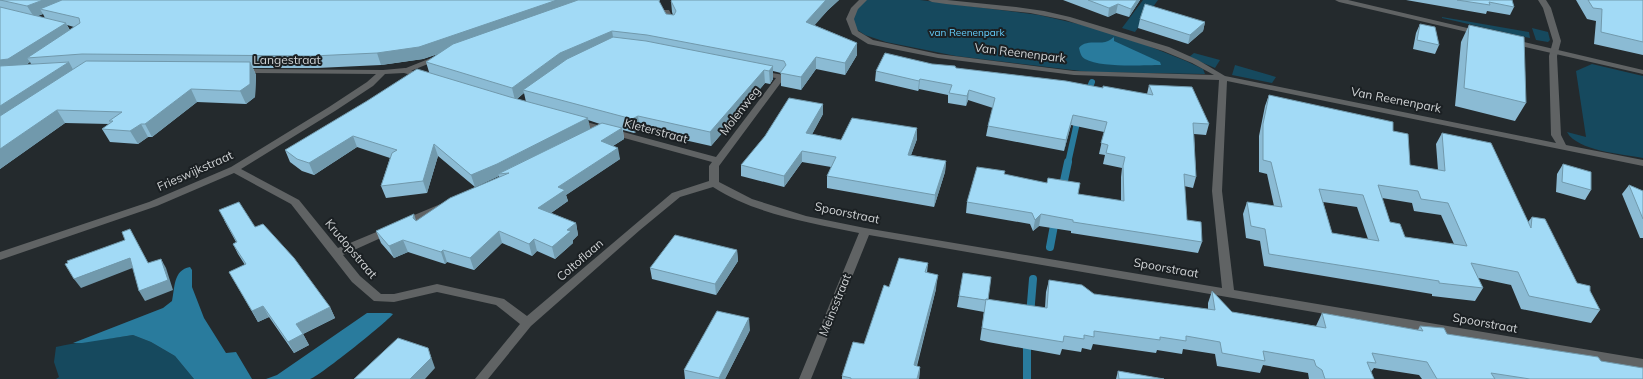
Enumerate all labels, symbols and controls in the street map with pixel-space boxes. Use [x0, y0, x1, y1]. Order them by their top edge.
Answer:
park label: van Reenenpark [929, 26, 1005, 39]
street label: Van Reenenpark [974, 39, 1067, 66]
street label: Langestraat [253, 52, 321, 67]
street label: Molenweg [716, 83, 763, 138]
street label: Van Reenenpark [1350, 83, 1443, 116]
street label: Kleterstraat [623, 115, 689, 146]
street label: Frieswijkstraat [155, 147, 235, 194]
street label: Spoorstraat [813, 198, 881, 227]
street label: Krudopstraat [322, 216, 381, 282]
street label: Coltoflaan [553, 235, 606, 284]
street label: Spoorstraat [1132, 254, 1200, 281]
street label: Meinsstraat [815, 272, 854, 338]
street label: Spoorstraat [1451, 309, 1519, 336]

